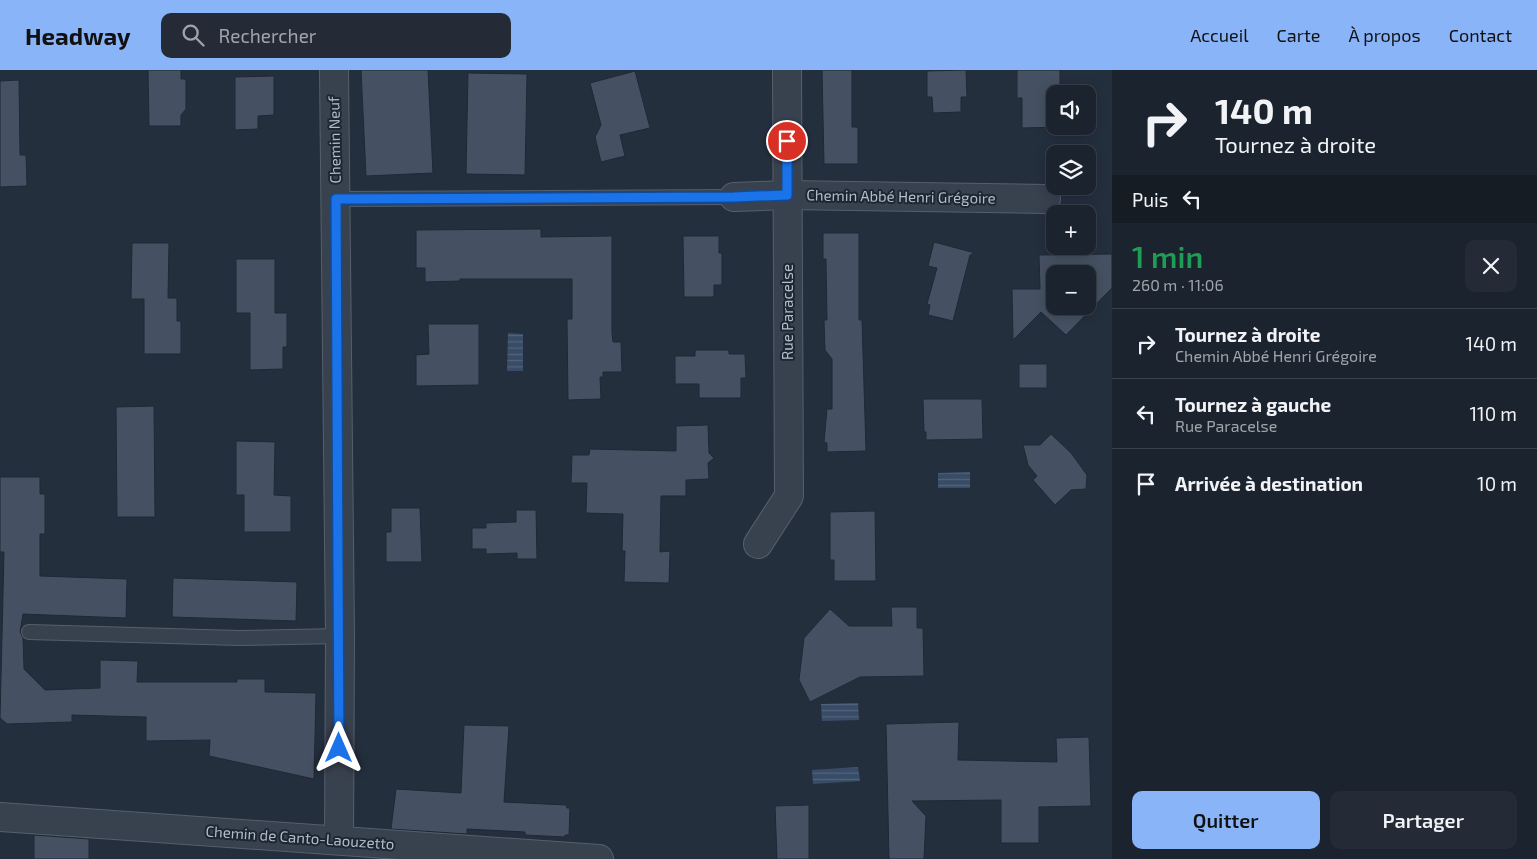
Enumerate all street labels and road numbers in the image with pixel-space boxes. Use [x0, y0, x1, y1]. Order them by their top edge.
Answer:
street label: Chemin Neuf [324, 96, 344, 184]
street label: Chemin Abbé Henri Grégoire [806, 185, 996, 207]
street label: Rue Paracelse [778, 264, 796, 360]
street label: Chemin de Canto-Laouzetto [205, 821, 395, 853]

